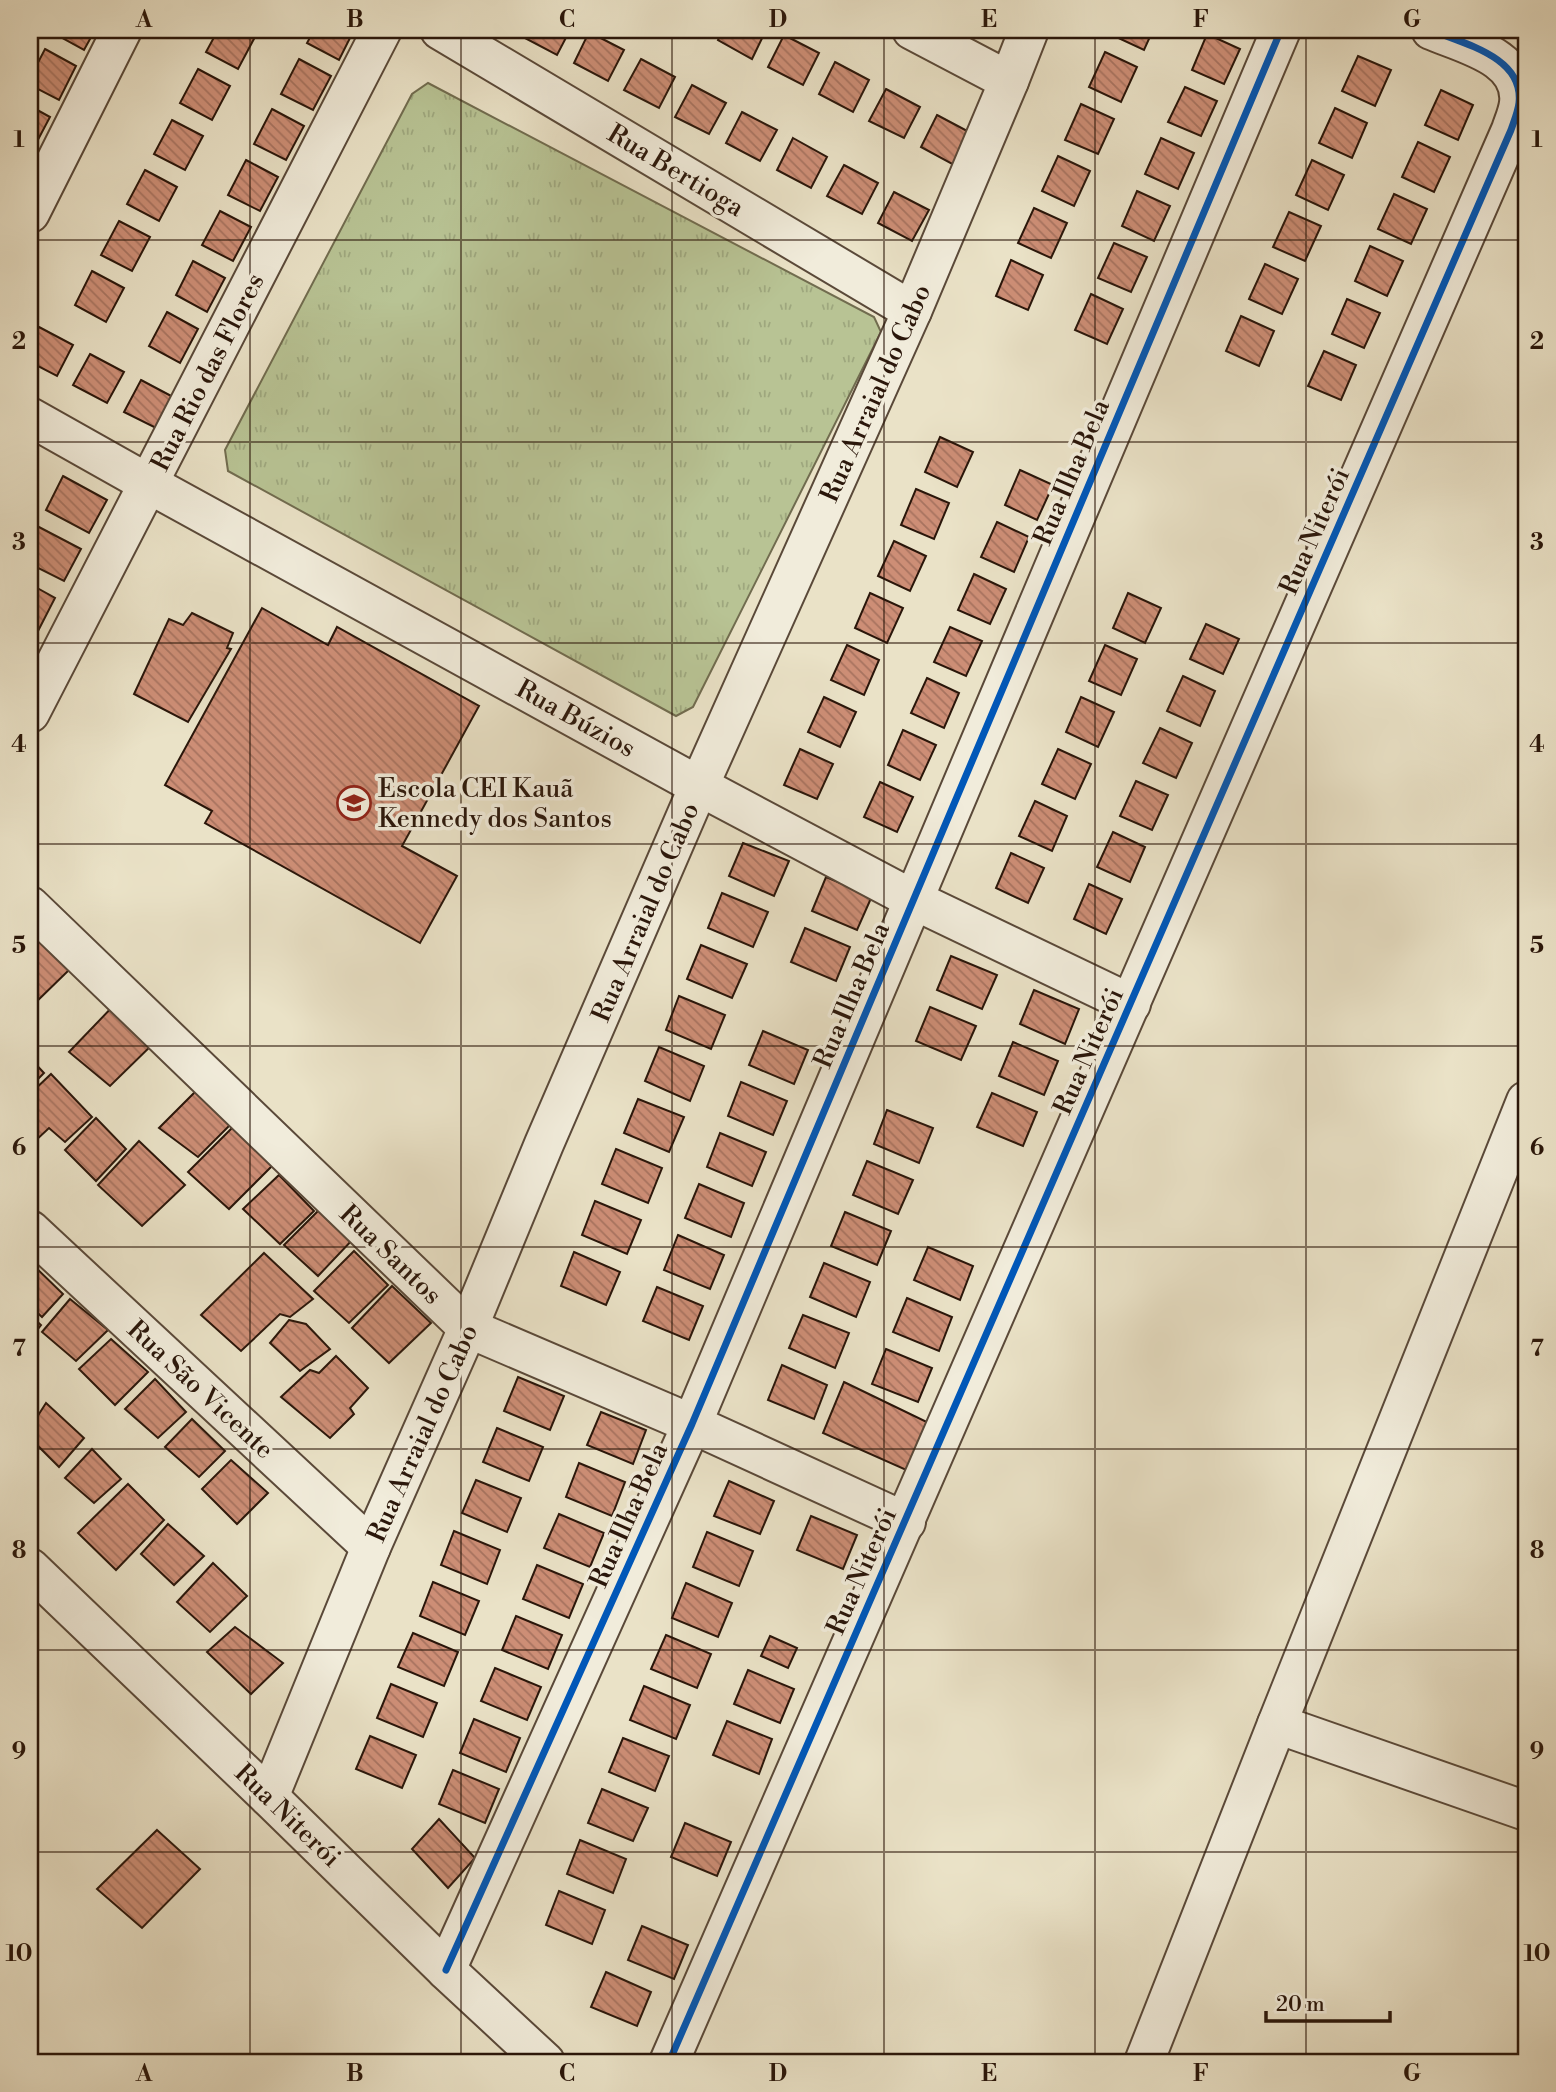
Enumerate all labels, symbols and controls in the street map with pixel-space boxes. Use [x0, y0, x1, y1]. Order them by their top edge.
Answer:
text: A [135, 6, 153, 34]
text: B [346, 6, 364, 34]
text: C [559, 6, 575, 34]
text: D [769, 6, 787, 34]
text: E [981, 6, 997, 34]
text: F [1193, 6, 1209, 34]
text: G [1403, 6, 1421, 34]
street label: Rua Bertioga [601, 118, 750, 225]
text: 1 [13, 126, 25, 154]
text: 1 [1531, 126, 1543, 154]
street label: Rua Rio das Flores [144, 268, 272, 477]
street label: Rua Arraial do Cabo [813, 279, 938, 507]
text: 2 [12, 328, 26, 356]
text: 2 [1530, 328, 1544, 356]
street label: Rua Ilha Bela [1027, 394, 1117, 550]
street label: Rua Niterói [1273, 463, 1357, 600]
text: 3 [12, 529, 26, 557]
text: 3 [1530, 529, 1544, 557]
street label: Rua Búzios [510, 673, 641, 765]
text: 4 [11, 731, 27, 759]
text: 4 [1529, 731, 1545, 759]
place label: Escola CEI Kauã Kennedy dos Santos [378, 773, 612, 835]
school or university icon: Escola CEI Kauã Kennedy dos Santos [335, 784, 373, 822]
street label: Rua Arraial do Cabo [585, 798, 707, 1027]
street label: Rua Ilha Bela [807, 917, 897, 1073]
text: 5 [12, 932, 26, 960]
text: 5 [1530, 932, 1544, 960]
street label: Rua Niterói [1047, 983, 1131, 1120]
text: 6 [12, 1134, 26, 1162]
text: 6 [1530, 1134, 1544, 1162]
street label: Rua Santos [333, 1198, 448, 1311]
street label: Rua São Vicente [120, 1314, 280, 1466]
street label: Rua Arraial do Cabo [360, 1319, 485, 1547]
text: 7 [12, 1335, 26, 1363]
text: 7 [1530, 1335, 1544, 1363]
street label: Rua Ilha Bela [583, 1437, 675, 1593]
street label: Rua Niterói [820, 1503, 904, 1640]
text: 8 [12, 1537, 26, 1565]
text: 8 [1530, 1537, 1544, 1565]
text: 9 [12, 1738, 26, 1766]
text: 9 [1530, 1738, 1544, 1766]
street label: Rua Niterói [228, 1757, 347, 1874]
text: 10 [5, 1940, 33, 1968]
text: 10 [1523, 1940, 1551, 1968]
scale bar [1266, 1980, 1390, 2024]
text: 20 m [1276, 1992, 1325, 2018]
text: A [135, 2060, 153, 2088]
text: B [346, 2060, 364, 2088]
text: C [559, 2060, 575, 2088]
text: D [769, 2060, 787, 2088]
text: E [981, 2060, 997, 2088]
text: F [1193, 2060, 1209, 2088]
text: G [1403, 2060, 1421, 2088]

